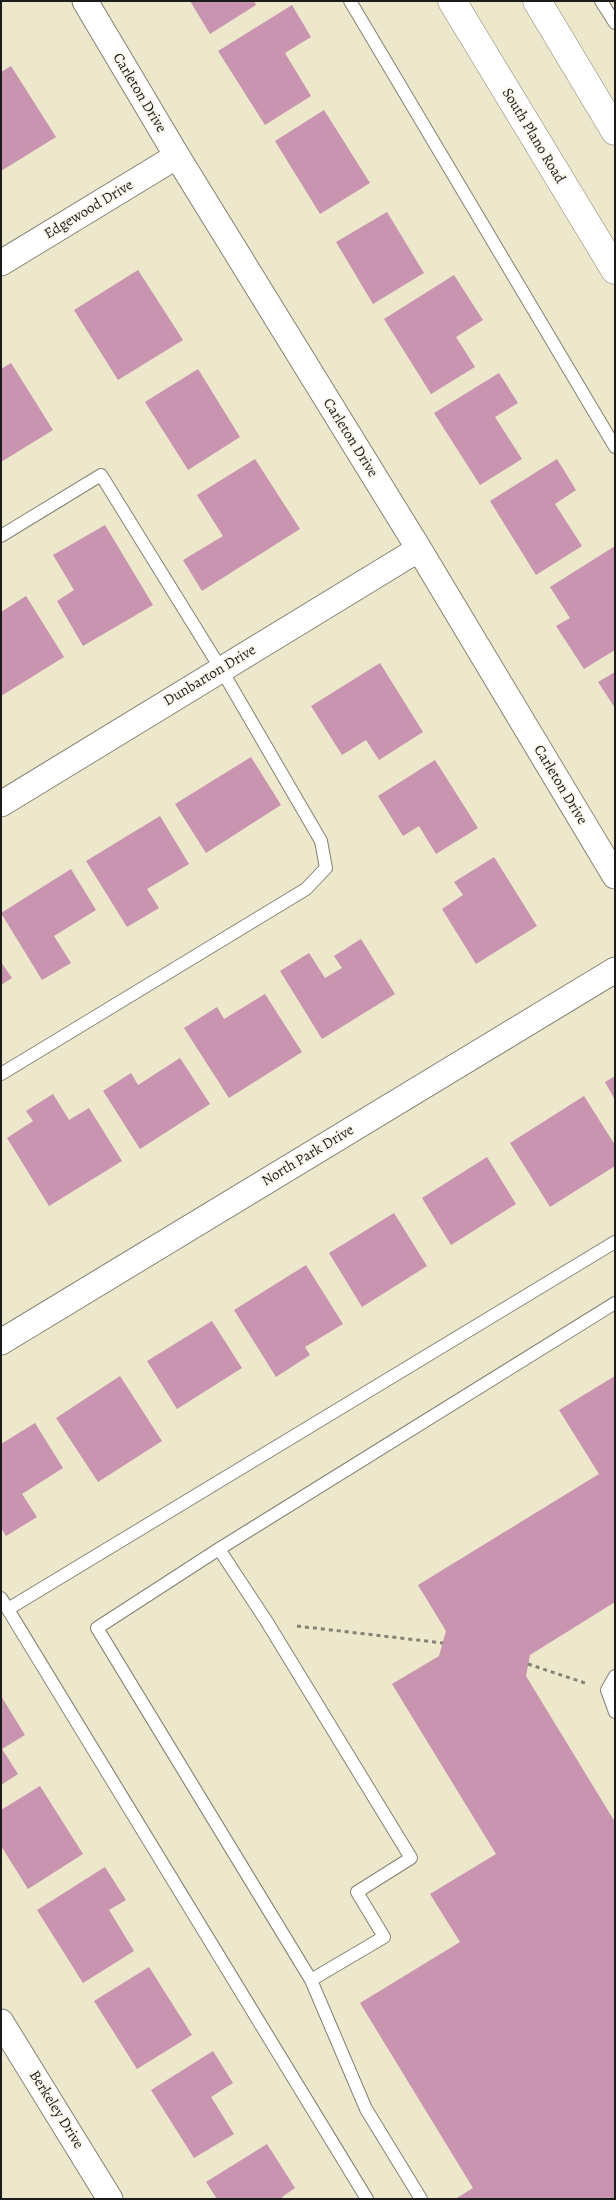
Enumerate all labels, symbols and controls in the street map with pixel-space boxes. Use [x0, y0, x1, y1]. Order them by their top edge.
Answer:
street label: Carleton Drive [108, 50, 170, 136]
street label: South Plano Road [497, 85, 569, 187]
street label: Edgewood Drive [41, 176, 137, 244]
street label: Carleton Drive [319, 395, 381, 481]
street label: Dunbarton Drive [161, 641, 259, 711]
street label: Carleton Drive [529, 742, 591, 828]
street label: North Park Drive [259, 1121, 357, 1191]
street label: Berkeley Drive [25, 2068, 87, 2152]

